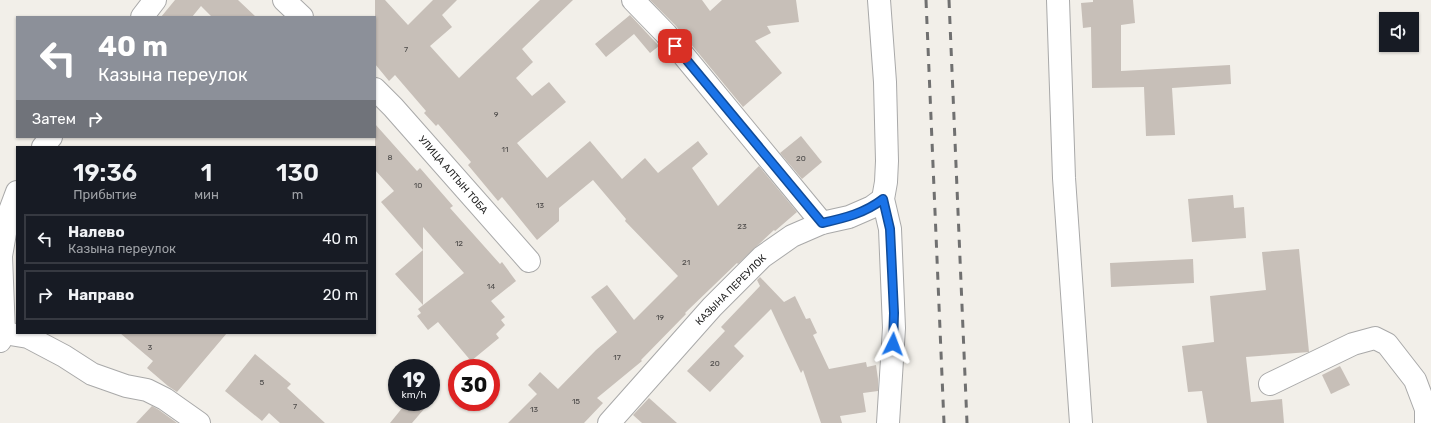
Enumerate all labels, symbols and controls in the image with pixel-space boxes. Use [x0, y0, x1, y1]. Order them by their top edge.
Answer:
map controls [1379, 12, 1419, 52]
button: sound [1379, 12, 1419, 52]
pin [658, 29, 692, 63]
text: 40 m [98, 30, 168, 63]
icon: left [32, 32, 84, 84]
icon: arrive [664, 35, 686, 57]
house number: 7 [404, 45, 408, 54]
text: Казына переулок [98, 64, 248, 86]
icon: right [84, 108, 106, 130]
text: Затем [32, 110, 76, 128]
house number: 9 [494, 110, 499, 119]
street label: УЛИЦА АЛТЫН ТОБА [416, 133, 490, 217]
house number: 11 [502, 145, 508, 154]
house number: 8 [387, 153, 393, 162]
house number: 20 [796, 154, 806, 163]
text: 19:36 [73, 159, 137, 187]
text: 1 [201, 159, 212, 187]
text: 130 [276, 159, 319, 187]
house number: 10 [414, 181, 422, 190]
text: Прибытие [73, 187, 137, 202]
text: мин [194, 187, 219, 202]
text: m [292, 187, 303, 202]
house number: 13 [536, 201, 544, 210]
house number: 23 [737, 222, 747, 231]
text: Налево [68, 223, 125, 241]
icon: left [34, 228, 56, 250]
text: 40 m [322, 230, 358, 248]
house number: 12 [455, 239, 463, 248]
text: Казына переулок [68, 241, 176, 256]
street label: КАЗЫНА ПЕРЕУЛОК [693, 252, 769, 328]
house number: 21 [682, 258, 690, 267]
house number: 14 [487, 282, 495, 291]
icon: right [34, 284, 56, 306]
text: Направо [68, 286, 134, 304]
text: 20 m [323, 286, 358, 304]
house number: 19 [656, 313, 664, 322]
position arrow [872, 323, 914, 365]
house number: 3 [148, 343, 153, 352]
house number: 17 [613, 353, 621, 362]
speed limit sign: 30 [448, 359, 500, 411]
house number: 20 [710, 359, 720, 368]
text: 19 [403, 368, 425, 392]
house number: 5 [260, 378, 265, 387]
text: km/h [402, 389, 426, 401]
house number: 15 [572, 397, 580, 406]
house number: 7 [293, 402, 297, 411]
house number: 13 [530, 405, 538, 414]

